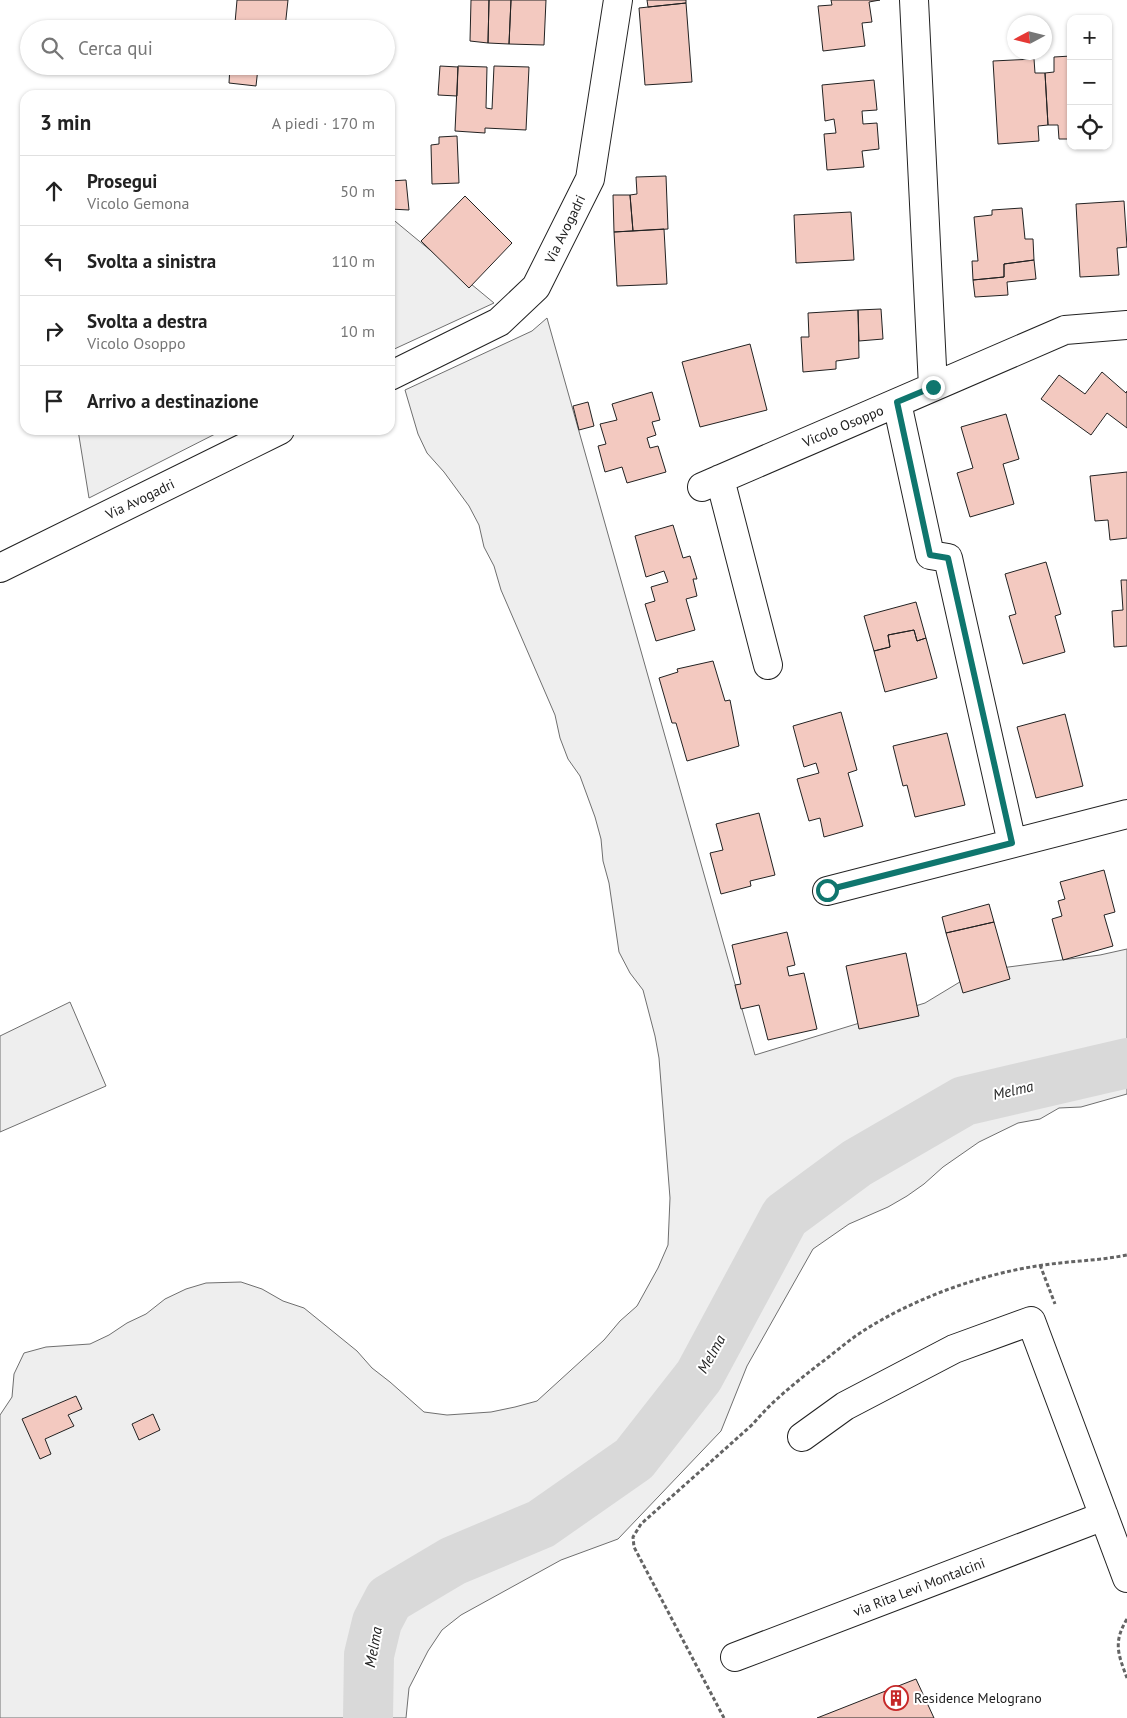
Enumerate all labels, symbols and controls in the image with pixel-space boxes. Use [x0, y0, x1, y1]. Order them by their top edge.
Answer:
north arrow [1007, 15, 1052, 60]
map controls [1067, 15, 1112, 150]
button: + [1067, 15, 1112, 60]
search box [20, 20, 395, 75]
icon: search [38, 34, 66, 62]
text: Cerca qui [78, 36, 153, 60]
button: − [1067, 60, 1112, 105]
button: locate [1067, 105, 1112, 150]
text: 3 min [40, 109, 91, 136]
text: A piedi · 170 m [272, 113, 375, 133]
text: Prosegui [87, 169, 157, 193]
icon: ahead [40, 177, 68, 205]
text: 50 m [340, 181, 375, 201]
street label: Via Avogadri [540, 192, 589, 267]
text: Vicolo Gemona [87, 193, 190, 213]
icon: left [40, 247, 68, 275]
text: Svolta a sinistra [87, 249, 216, 273]
text: 110 m [332, 251, 375, 271]
text: Svolta a destra [87, 309, 208, 333]
icon: right [40, 317, 68, 345]
text: 10 m [340, 321, 375, 341]
text: Vicolo Osoppo [87, 333, 185, 353]
route end [922, 376, 945, 399]
icon: arrive [40, 387, 68, 415]
text: Arrivo a destinazione [87, 389, 259, 413]
street label: Vicolo Osoppo [799, 401, 886, 452]
street label: Via Avogadri [102, 475, 177, 524]
route start [816, 879, 839, 902]
water label: Melma [991, 1076, 1036, 1104]
water label: Melma [693, 1331, 730, 1377]
street label: via Rita Levi Montalcini [851, 1554, 987, 1620]
water label: Melma [360, 1624, 386, 1669]
building icon: Residence Melograno [883, 1685, 909, 1711]
place label: Residence Melograno [914, 1689, 1042, 1707]

